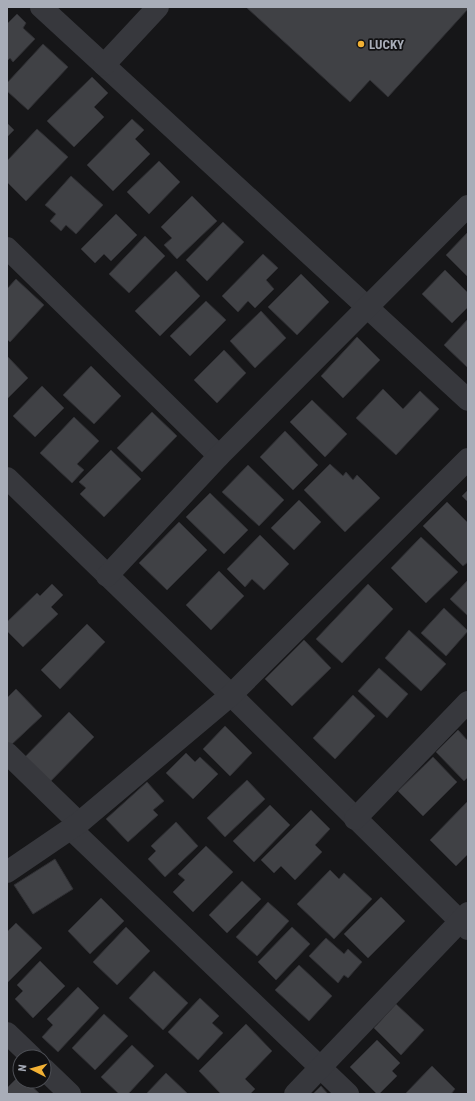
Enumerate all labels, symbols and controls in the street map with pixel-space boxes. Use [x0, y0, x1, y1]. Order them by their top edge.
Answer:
place label: LUCKY [369, 37, 404, 52]
marker: LUCKY [356, 39, 366, 49]
north arrow [12, 1049, 52, 1089]
text: N [16, 1064, 29, 1072]

